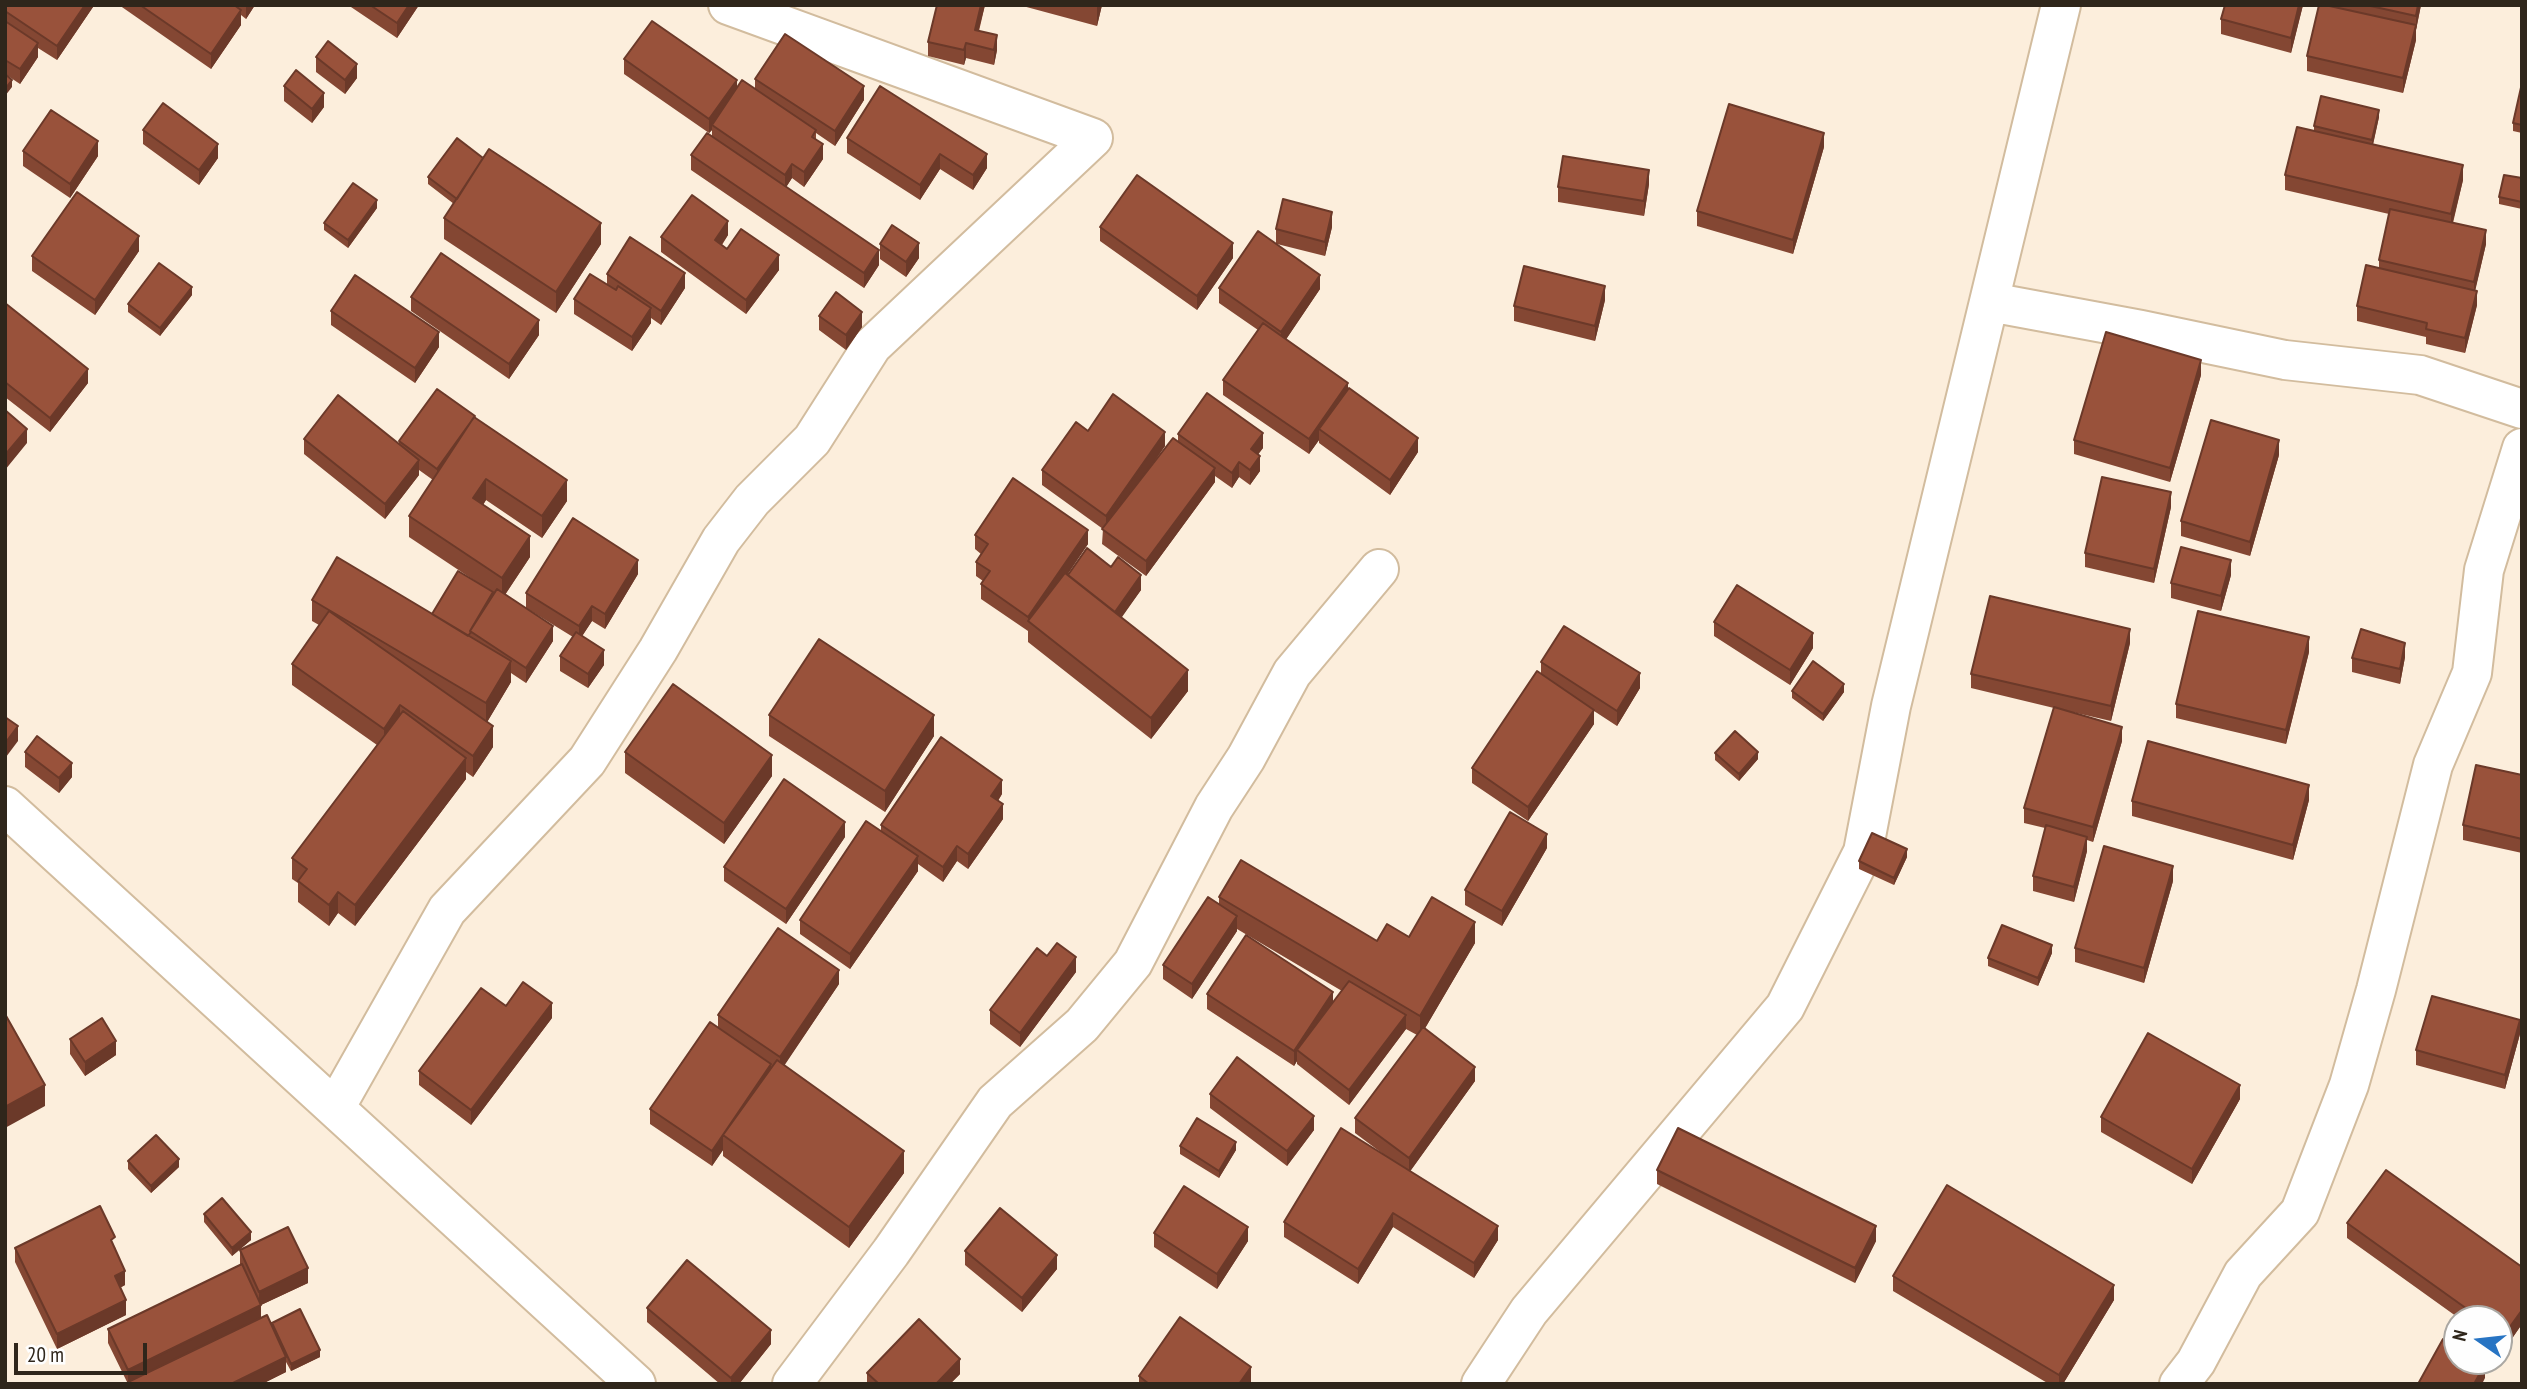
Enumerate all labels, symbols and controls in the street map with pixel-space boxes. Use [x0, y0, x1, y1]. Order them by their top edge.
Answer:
north arrow [2443, 1305, 2513, 1375]
text: N [2447, 1328, 2472, 1343]
scale bar [18, 1330, 150, 1374]
text: 20 m [27, 1341, 64, 1368]

